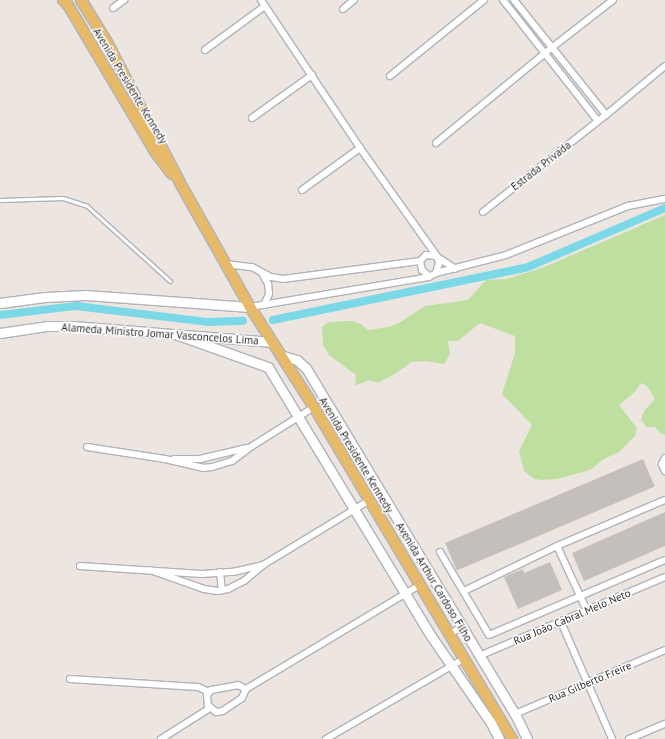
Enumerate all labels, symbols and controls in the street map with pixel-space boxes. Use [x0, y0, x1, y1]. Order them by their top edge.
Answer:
street label: Avenida Presidente Kennedy [90, 26, 170, 146]
street label: Estrada Privada [508, 139, 574, 193]
street label: Alameda Ministro Jomar Vasconcelos Lima [61, 321, 259, 347]
street label: Avenida Presidente Kennedy [316, 395, 396, 515]
street label: Avenida Arthur Cardoso Filho [393, 520, 475, 644]
street label: Rua João Cabral Melo Neto [512, 586, 632, 648]
street label: Rua Gilberto Freire [546, 659, 634, 705]

